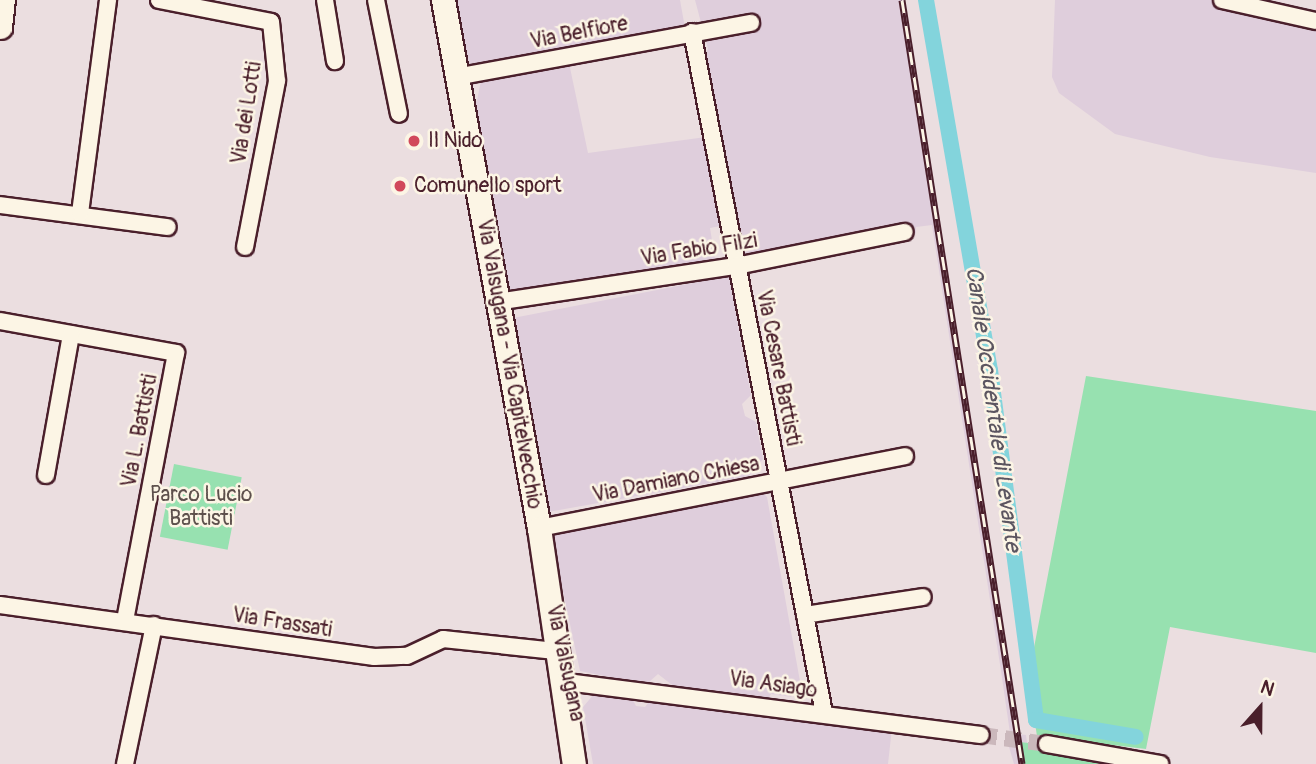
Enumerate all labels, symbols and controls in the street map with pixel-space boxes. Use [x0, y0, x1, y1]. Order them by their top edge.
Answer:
street label: Via Belfiore [528, 11, 630, 55]
street label: Via dei Lotti [226, 60, 268, 166]
place label: Il Nido [428, 128, 483, 154]
marker: Il Nido [406, 133, 422, 149]
place label: Comunello sport [414, 173, 561, 199]
marker: Comunello sport [392, 178, 408, 194]
street label: Via Valsugana - Via Capitelvecchio [471, 217, 547, 511]
street label: Via Fabio Filzi [639, 228, 759, 272]
water label: Canale Occidentale di Levante [959, 265, 1027, 553]
street label: Via Cesare Battisti [751, 288, 805, 448]
street label: Via L. Battisti [117, 372, 163, 490]
street label: Via Damiano Chiesa [590, 451, 762, 509]
park label: Parco Lucio Battisti [150, 482, 252, 532]
street label: Via Valsugana [540, 602, 590, 724]
street label: Via Frassati [230, 603, 334, 643]
street label: Via Asiago [727, 666, 819, 704]
north arrow [1225, 673, 1295, 743]
text: N [1257, 675, 1278, 702]

